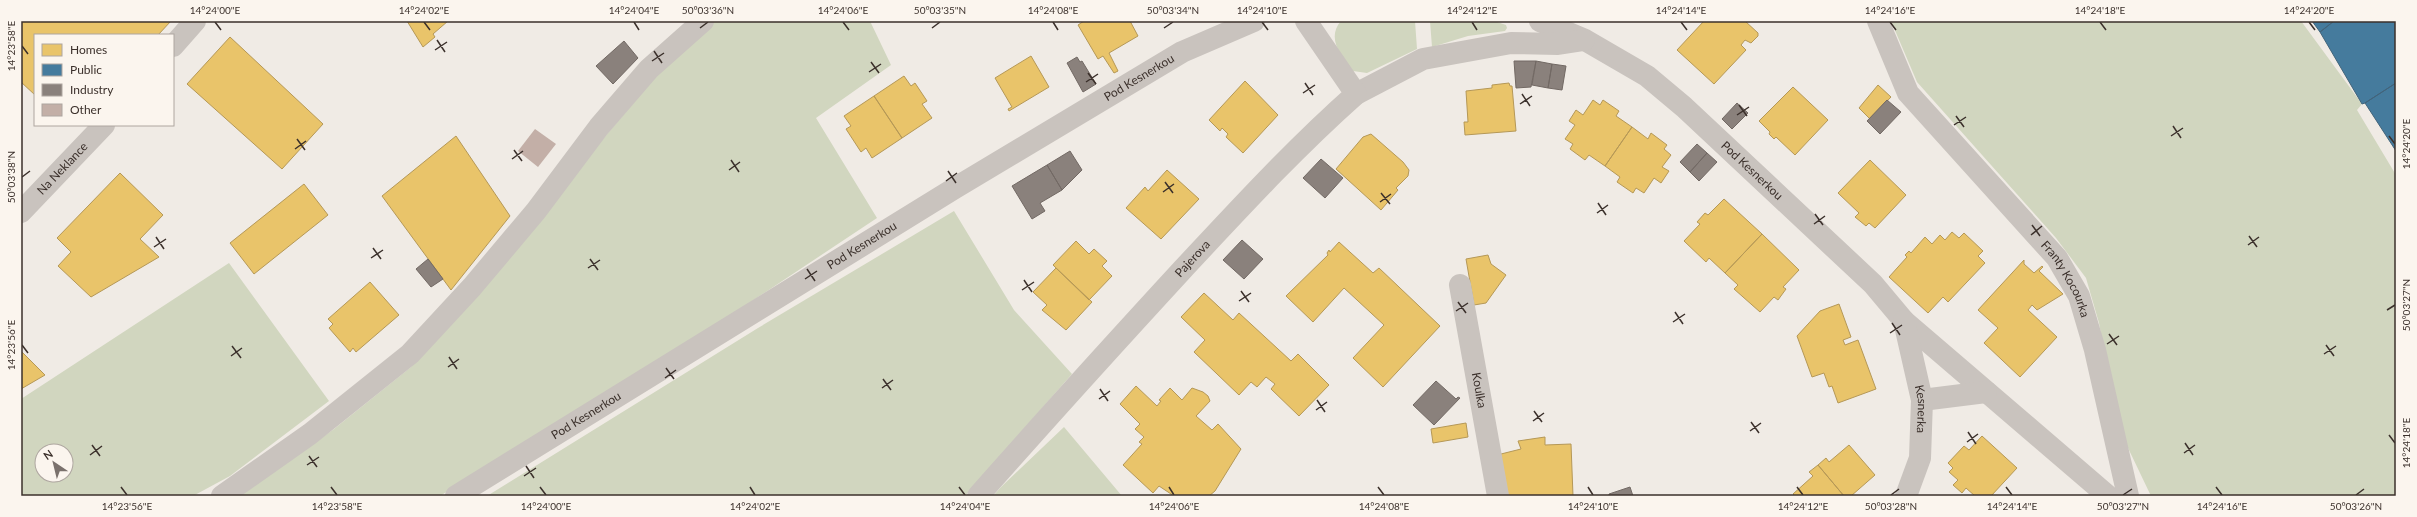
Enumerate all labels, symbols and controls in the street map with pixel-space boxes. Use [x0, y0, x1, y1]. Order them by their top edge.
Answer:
text: 14°24'00"E [190, 4, 240, 16]
text: 14°24'02"E [399, 4, 449, 16]
text: 14°24'04"E [609, 4, 659, 16]
text: 50°03'36"N [682, 4, 734, 16]
text: 14°24'06"E [818, 4, 868, 16]
text: 50°03'35"N [914, 4, 966, 16]
text: 14°24'08"E [1028, 4, 1078, 16]
text: 50°03'34"N [1147, 4, 1199, 16]
text: 14°24'10"E [1237, 4, 1287, 16]
text: 14°24'12"E [1447, 4, 1497, 16]
text: 14°24'14"E [1656, 4, 1706, 16]
text: 14°24'16"E [1865, 4, 1915, 16]
text: 14°24'18"E [2075, 4, 2125, 16]
text: 14°24'20"E [2284, 4, 2334, 16]
text: 14°23'58"E [5, 21, 17, 71]
legend [34, 34, 174, 126]
text: Homes [70, 42, 107, 57]
street label: Pod Kesnerkou [1101, 50, 1177, 104]
text: Public [70, 62, 102, 77]
text: Industry [70, 82, 114, 97]
text: Other [70, 102, 102, 117]
text: 14°24'20"E [2400, 119, 2412, 169]
street label: Pod Kesnerkou [1718, 138, 1786, 203]
street label: Na Neklance [34, 139, 91, 198]
text: 50°03'38"N [5, 151, 17, 203]
street label: Pod Kesnerkou [824, 218, 899, 272]
street label: Pajerova [1171, 237, 1213, 280]
street label: Franty Kocourka [2038, 237, 2093, 319]
text: 50°03'27"N [2400, 279, 2412, 331]
text: 14°23'56"E [5, 320, 17, 370]
street label: Koulka [1469, 371, 1490, 409]
street label: Kesnerka [1912, 383, 1930, 434]
street label: Pod Kesnerkou [548, 388, 624, 442]
text: 14°24'18"E [2400, 418, 2412, 468]
north arrow [34, 443, 74, 483]
text: N [41, 447, 55, 462]
text: 14°23'56"E [102, 500, 152, 512]
text: 14°23'58"E [312, 500, 362, 512]
text: 14°24'00"E [521, 500, 571, 512]
text: 14°24'02"E [730, 500, 780, 512]
text: 14°24'04"E [940, 500, 990, 512]
text: 14°24'06"E [1149, 500, 1199, 512]
text: 14°24'08"E [1359, 500, 1409, 512]
text: 14°24'10"E [1568, 500, 1618, 512]
text: 14°24'12"E [1778, 500, 1828, 512]
text: 50°03'28"N [1865, 500, 1917, 512]
text: 14°24'14"E [1987, 500, 2037, 512]
text: 50°03'27"N [2097, 500, 2149, 512]
text: 14°24'16"E [2197, 500, 2247, 512]
text: 50°03'26"N [2330, 500, 2382, 512]

